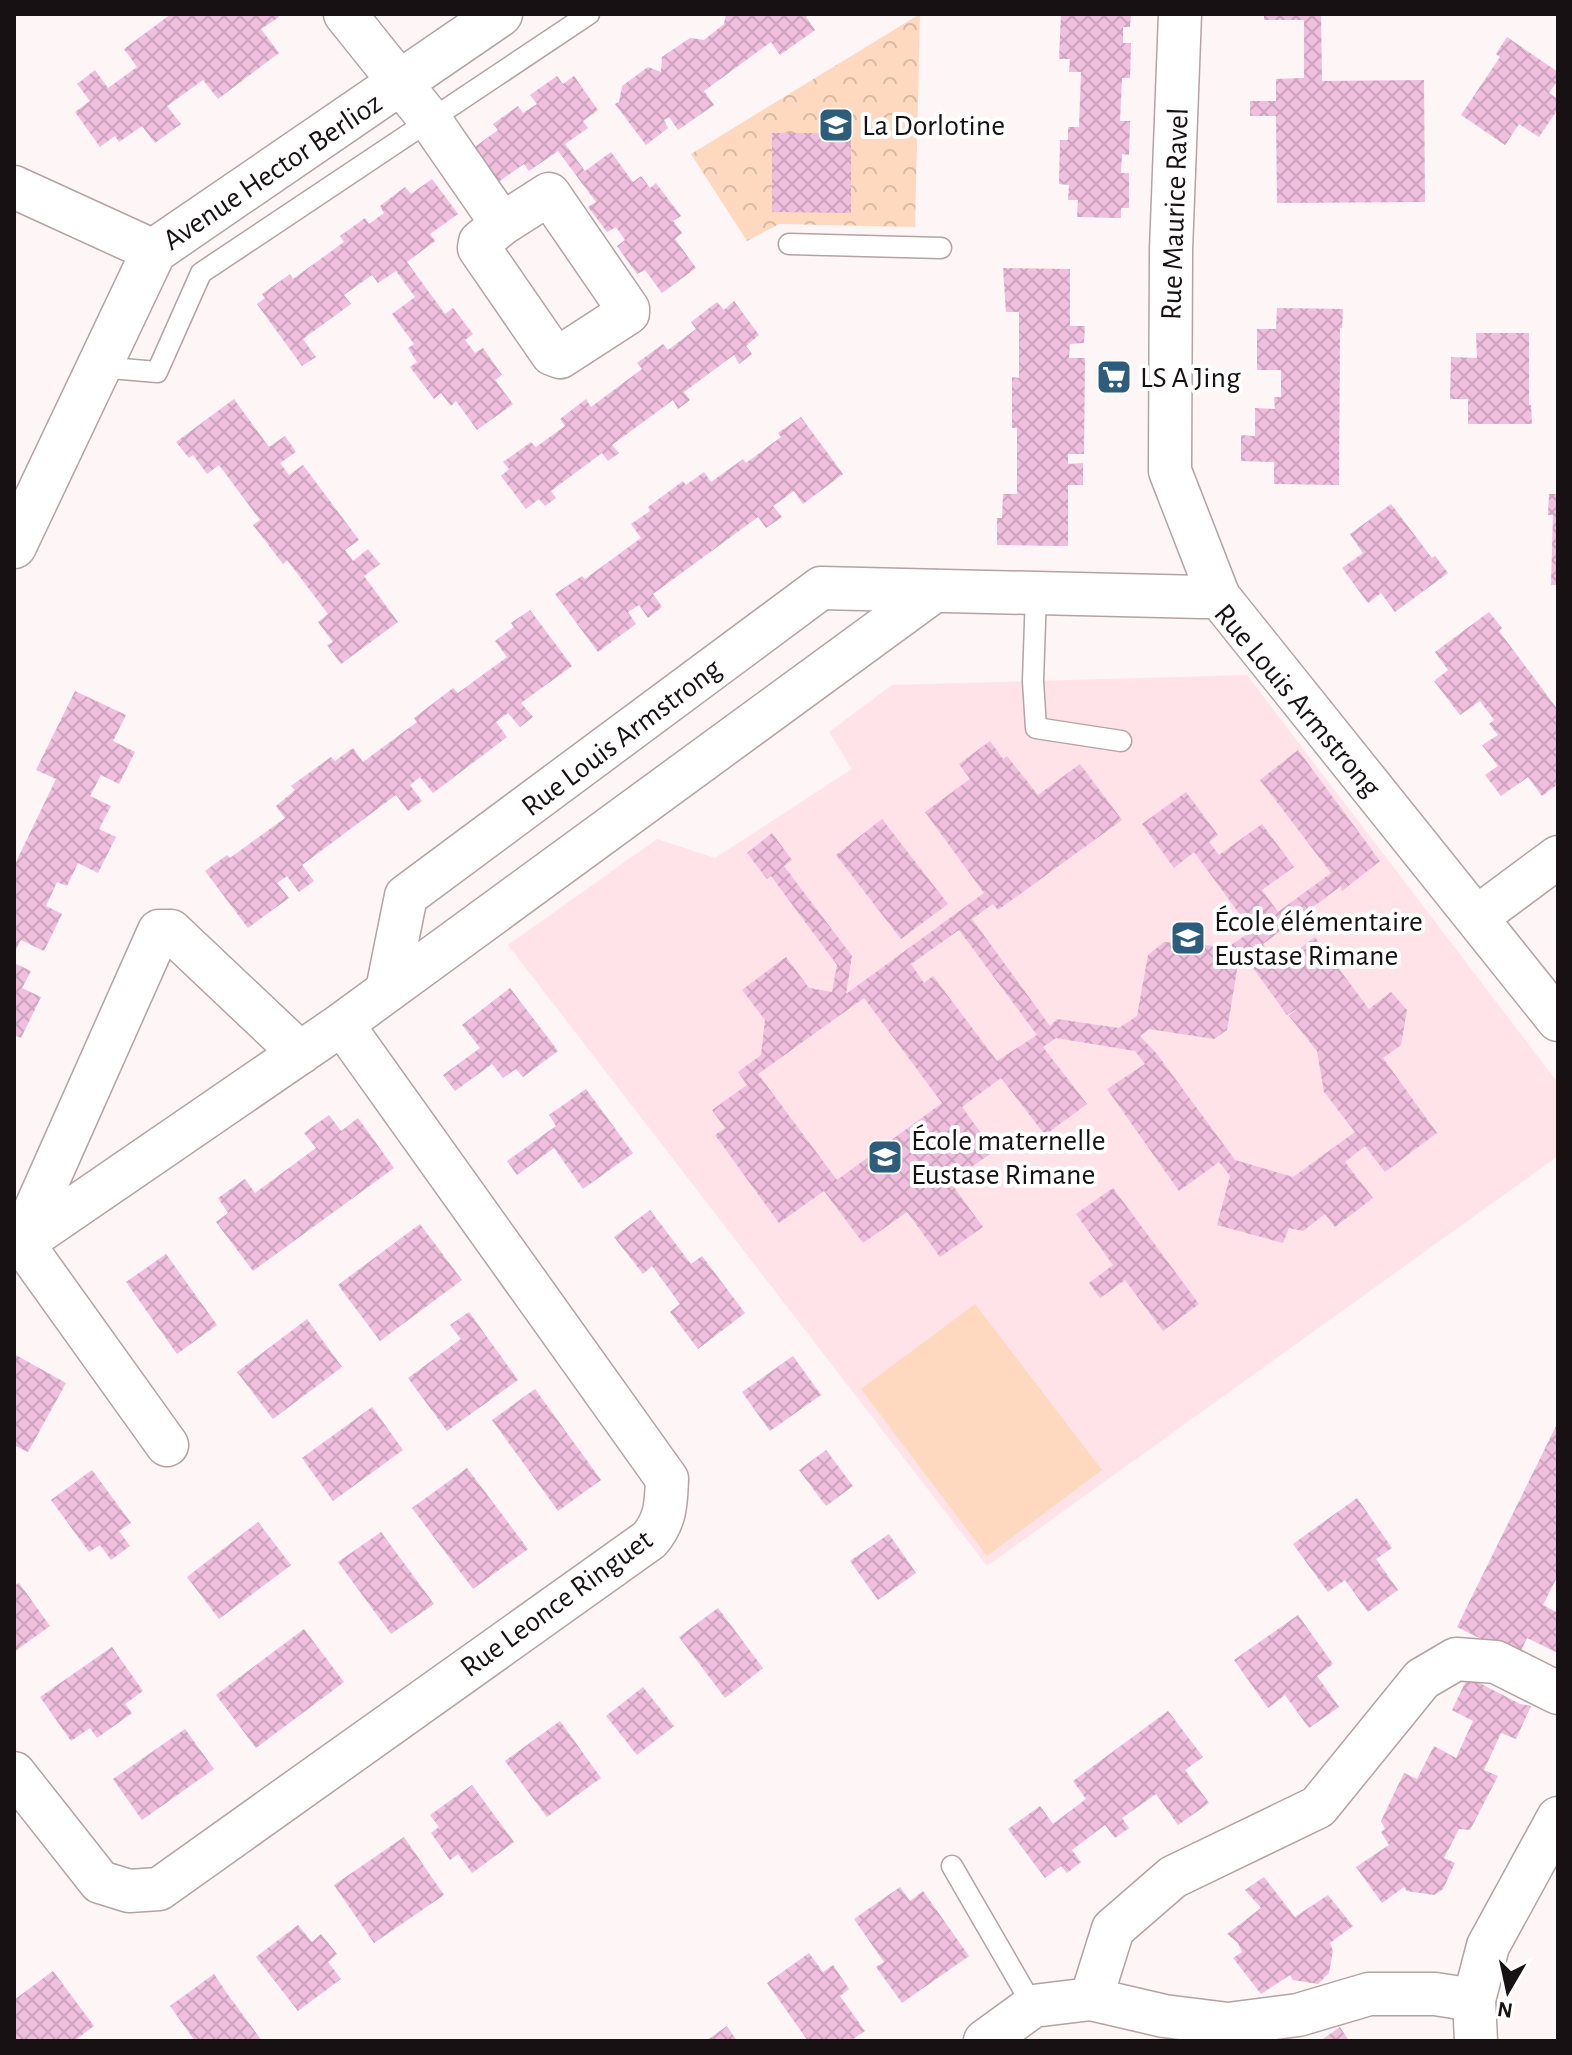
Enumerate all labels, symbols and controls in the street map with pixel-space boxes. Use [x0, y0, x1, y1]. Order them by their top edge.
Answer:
street label: Avenue Hector Berlioz [158, 88, 387, 256]
school or university icon: La Dorlotine [817, 106, 855, 144]
street label: Rue Maurice Ravel [1156, 107, 1194, 321]
place label: La Dorlotine [862, 111, 1005, 141]
supermarket icon: LS A Jing [1095, 358, 1133, 396]
place label: LS A Jing [1140, 363, 1241, 393]
street label: Rue Louis Armstrong [1208, 599, 1386, 803]
street label: Rue Louis Armstrong [516, 653, 727, 822]
place label: École élémentaire Eustase Rimane [1214, 905, 1423, 971]
school or university icon: École élémentaire Eustase Rimane [1169, 919, 1207, 957]
place label: École maternelle Eustase Rimane [911, 1124, 1106, 1190]
school or university icon: École maternelle Eustase Rimane [866, 1138, 904, 1176]
street label: Rue Leonce Ringuet [455, 1524, 658, 1683]
north arrow [1468, 1951, 1548, 2031]
text: N [1496, 1998, 1514, 2022]

